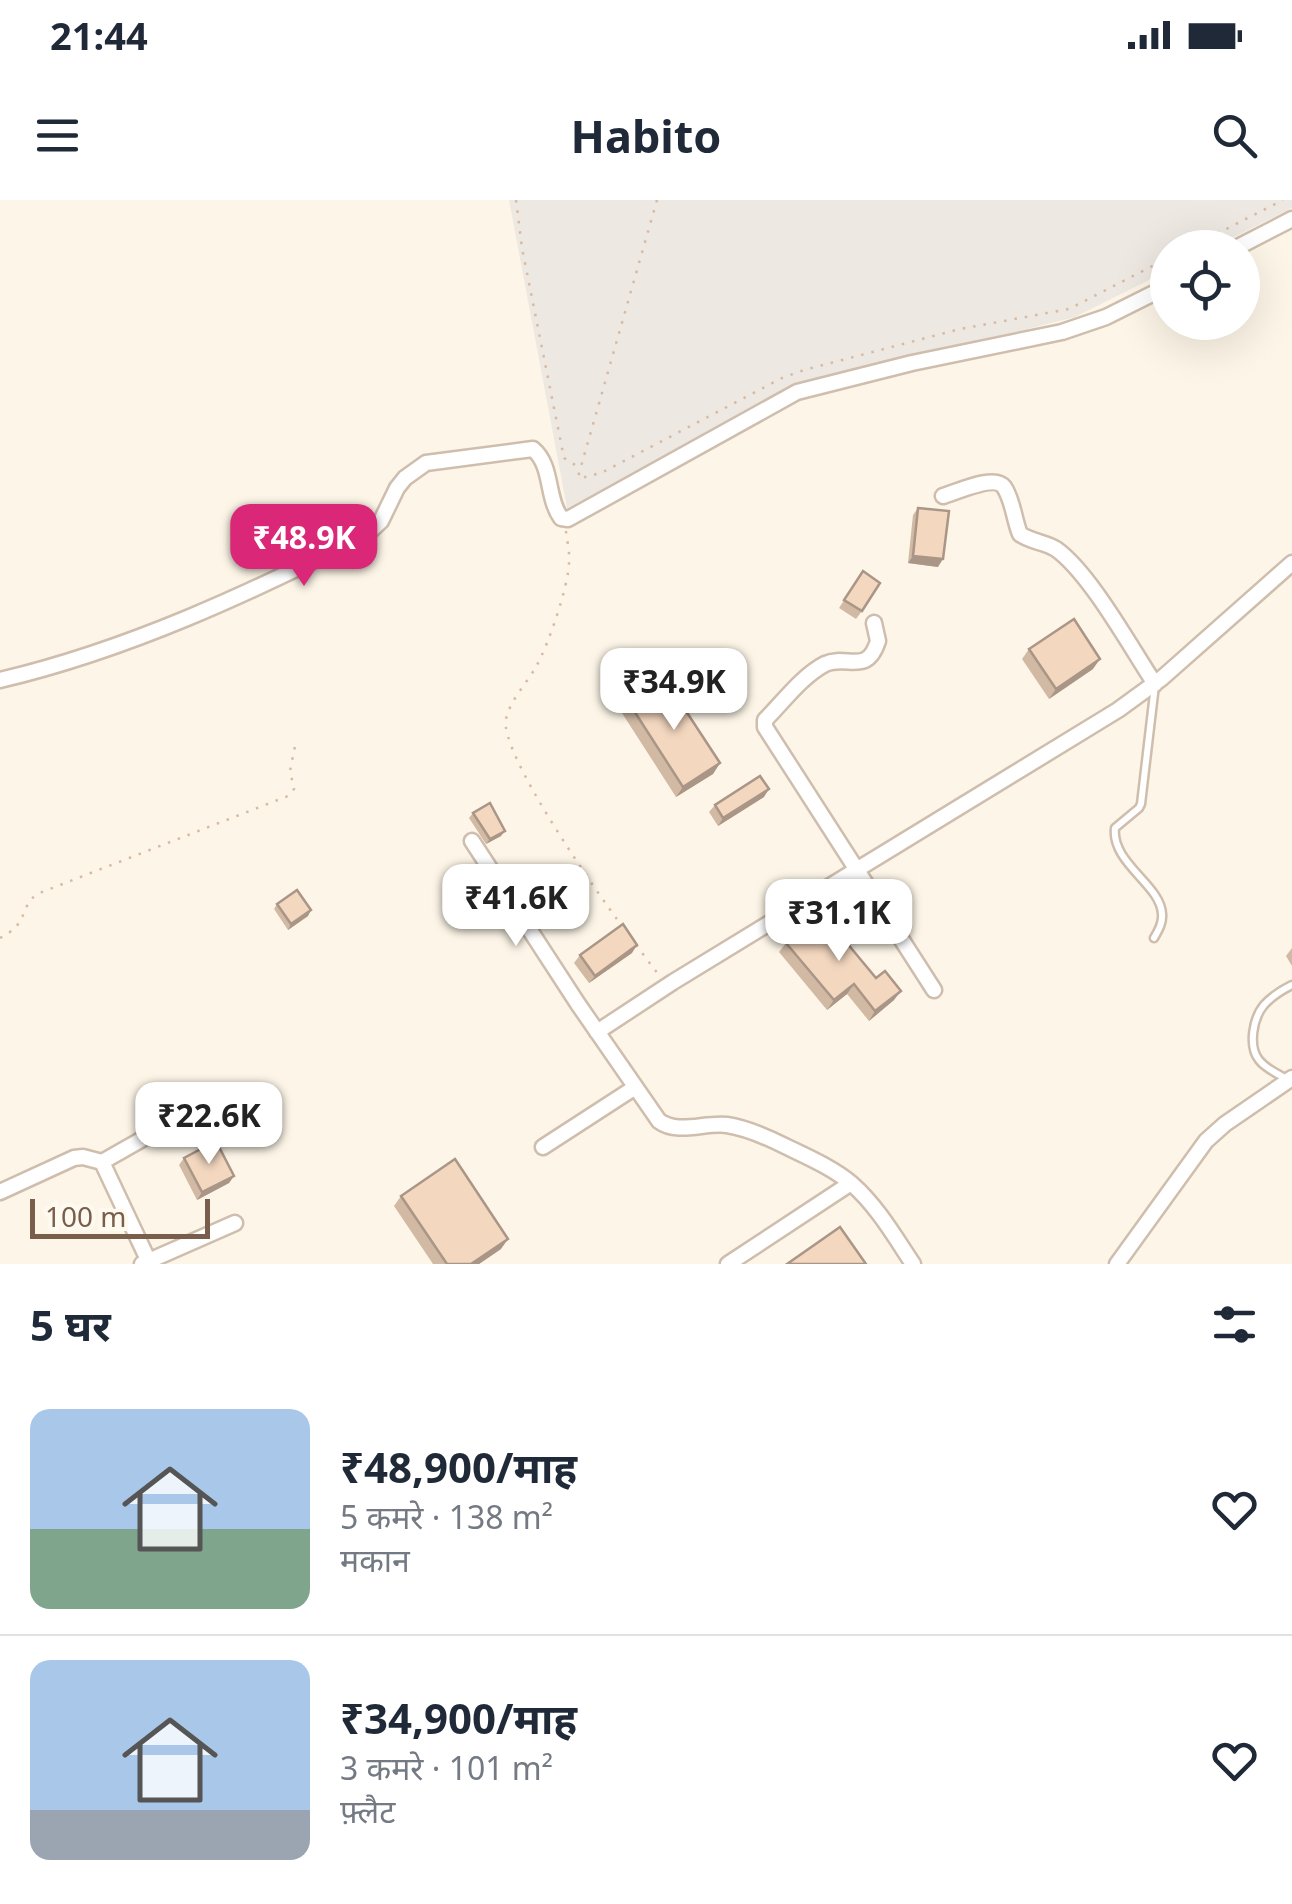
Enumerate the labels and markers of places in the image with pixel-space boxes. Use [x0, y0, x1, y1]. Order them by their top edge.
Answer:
pin: ₹48.9K [223, 504, 385, 589]
pin: ₹34.9K [593, 648, 755, 733]
pin: ₹41.6K [435, 864, 597, 949]
pin: ₹31.1K [758, 879, 920, 964]
pin: ₹22.6K [128, 1082, 290, 1167]

